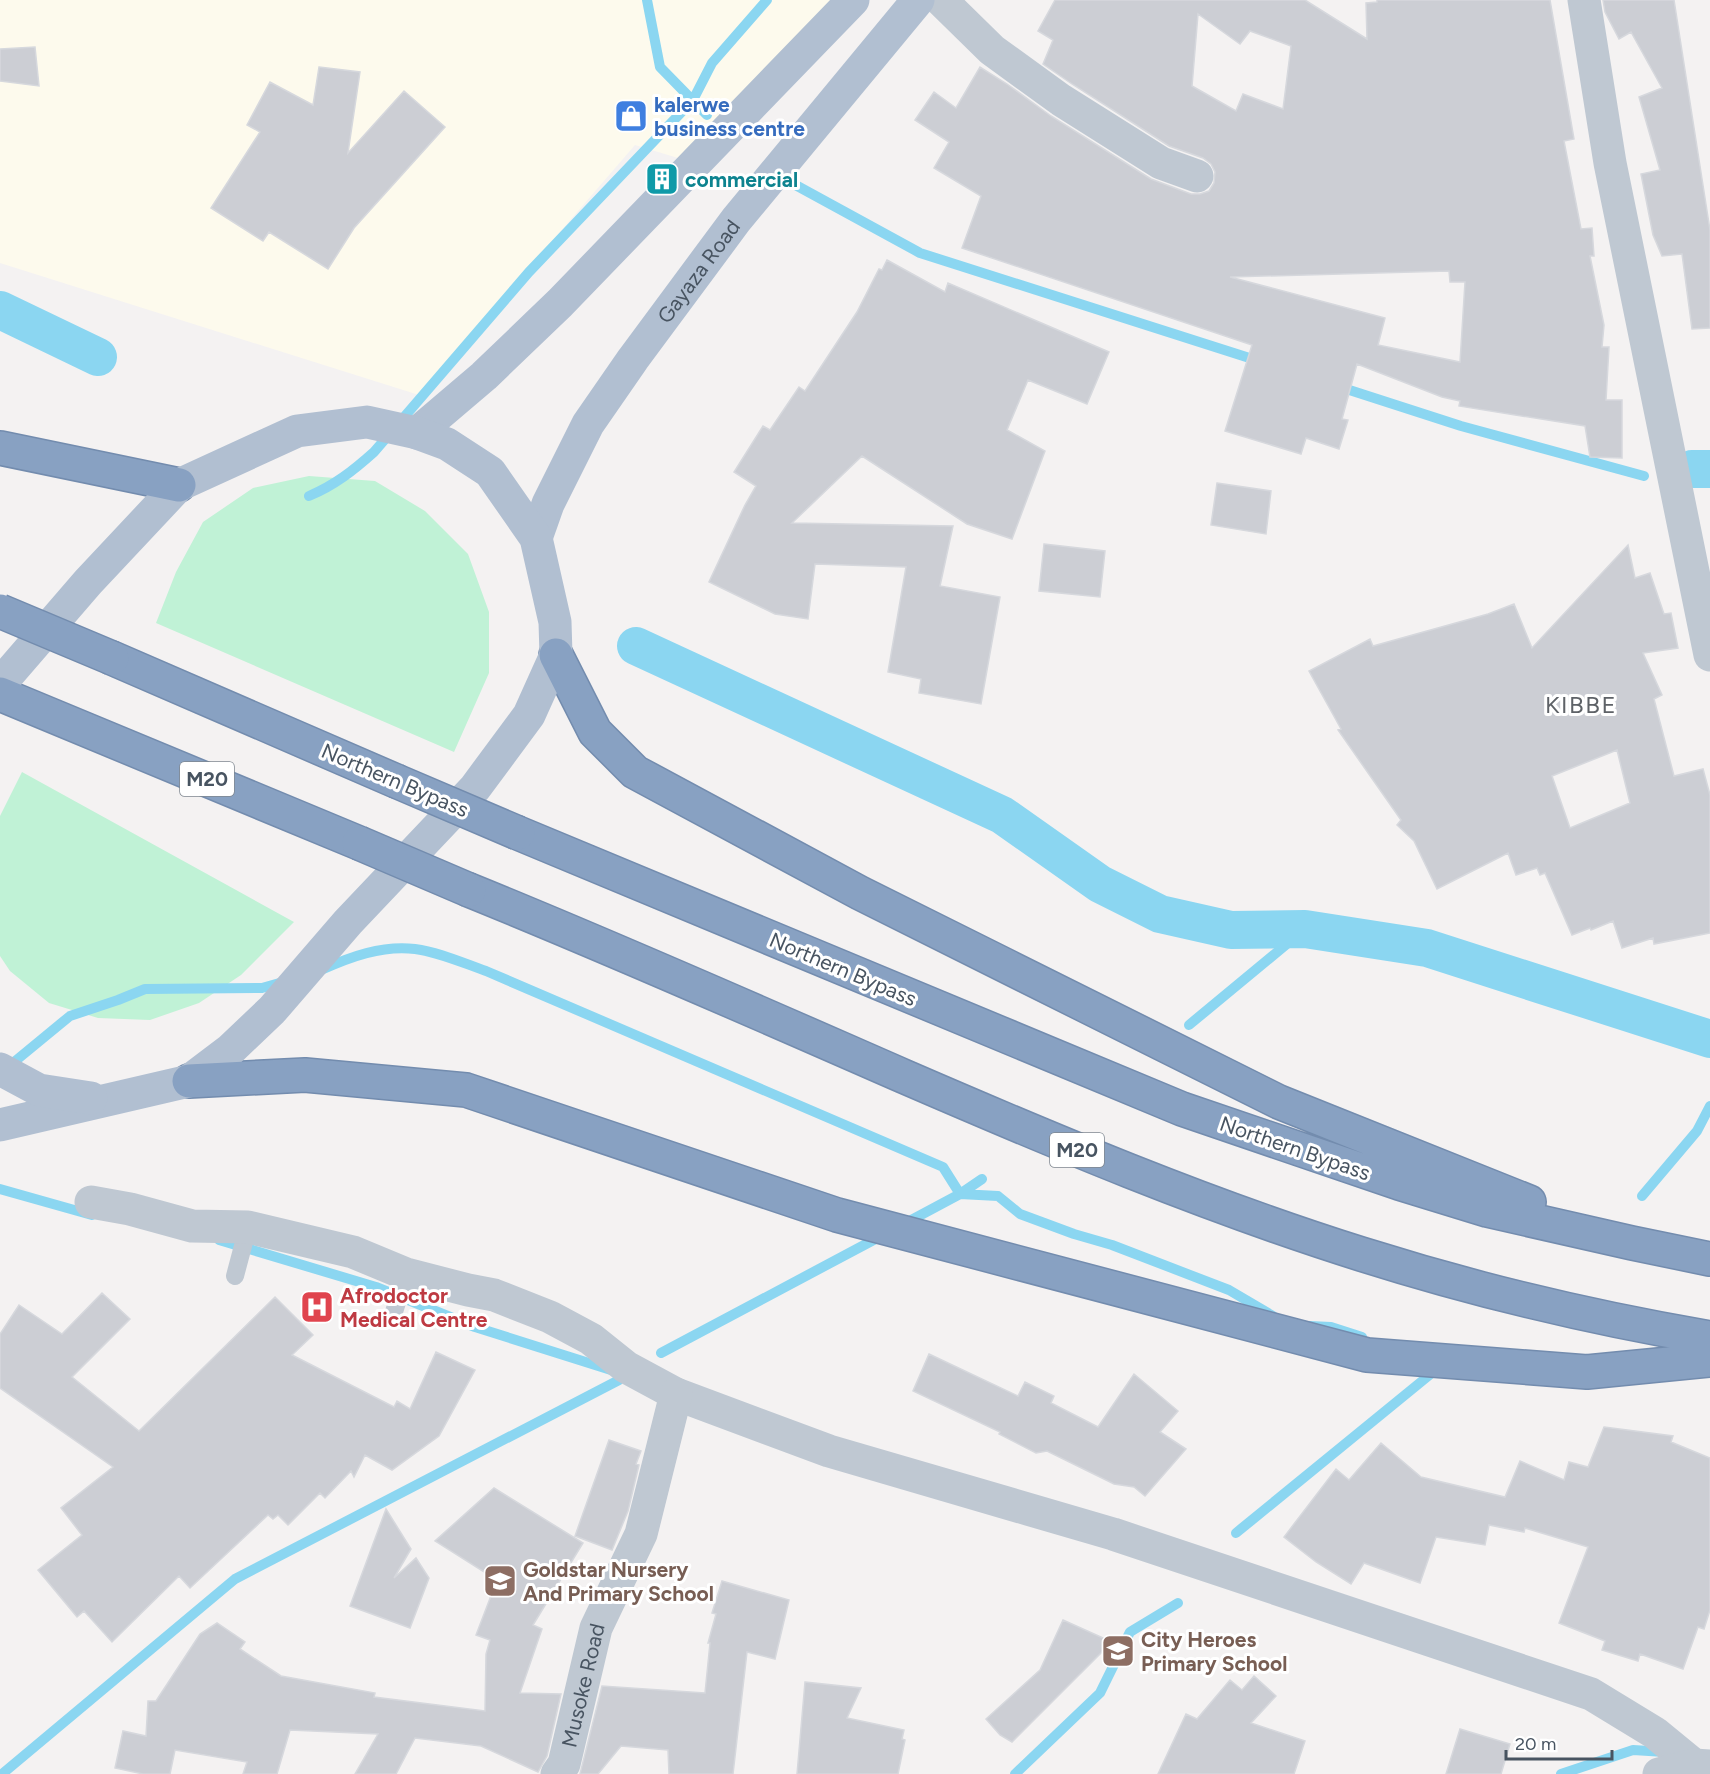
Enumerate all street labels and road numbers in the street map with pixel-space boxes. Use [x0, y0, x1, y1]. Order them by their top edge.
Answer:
street label: Gayaza Road [652, 214, 745, 328]
street label: Northern Bypass [318, 738, 472, 822]
road number: M20 [180, 762, 234, 796]
street label: Northern Bypass [766, 927, 920, 1011]
street label: Northern Bypass [1217, 1111, 1373, 1185]
road number: M20 [1050, 1133, 1104, 1167]
street label: Musoke Road [556, 1621, 609, 1750]

